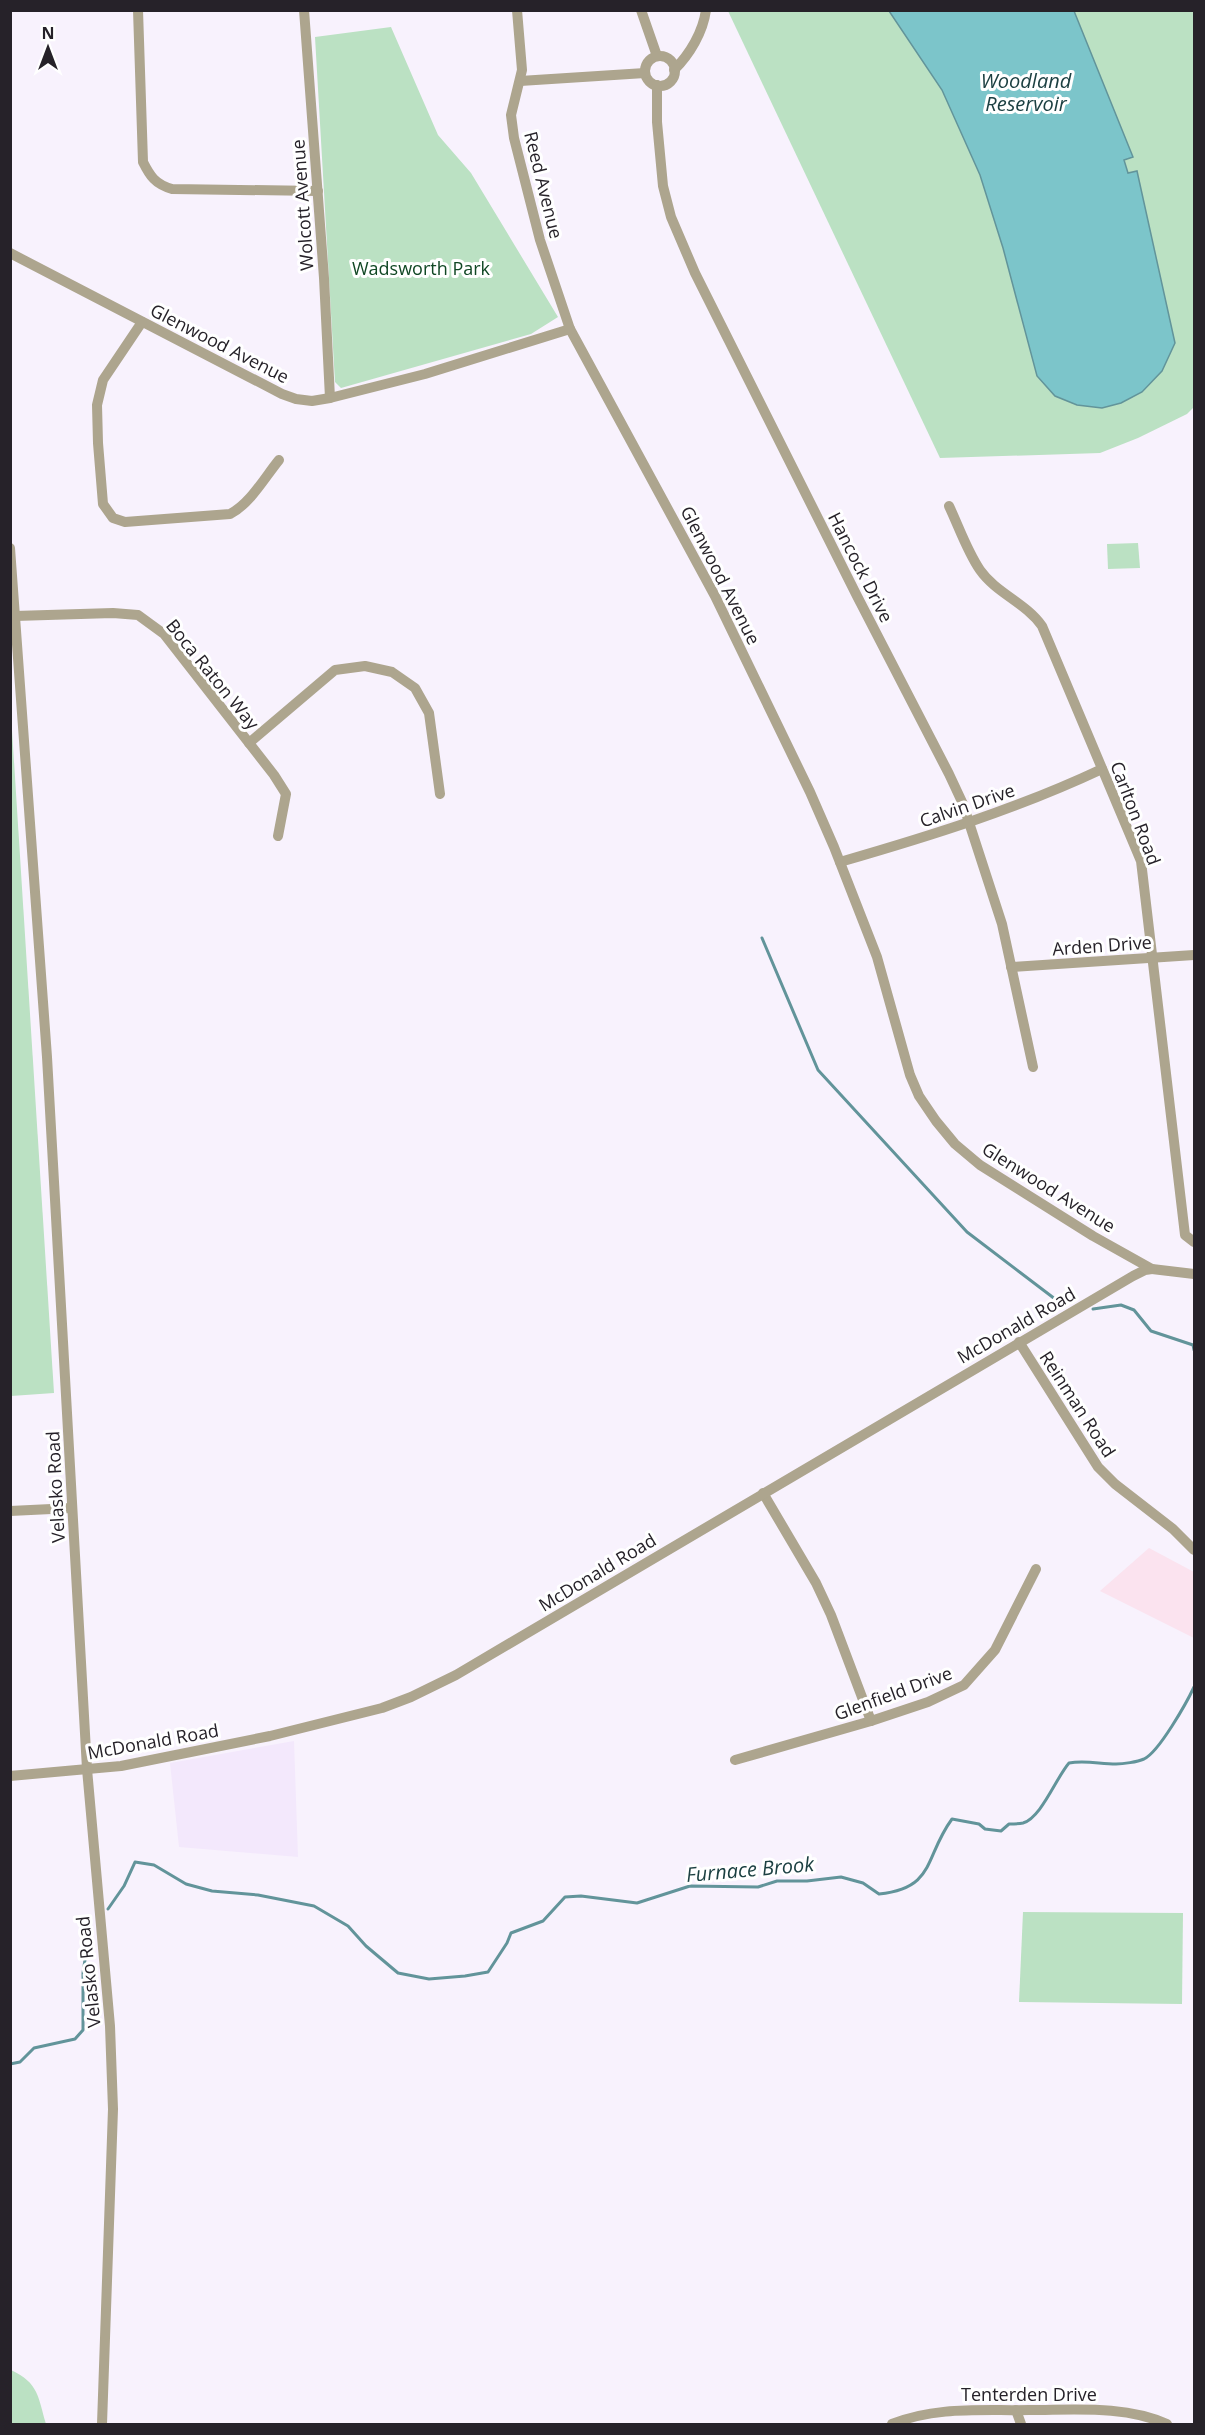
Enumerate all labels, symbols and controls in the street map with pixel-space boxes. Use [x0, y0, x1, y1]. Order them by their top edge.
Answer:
north arrow [18, 18, 78, 78]
text: N [41, 22, 55, 44]
water label: Woodland Reservoir [981, 67, 1072, 117]
street label: Reed Avenue [519, 129, 569, 241]
street label: Wolcott Avenue [285, 139, 319, 271]
park label: Wadsworth Park [352, 256, 491, 280]
street label: Glenwood Avenue [147, 298, 293, 388]
street label: Glenwood Avenue [676, 502, 766, 648]
street label: Hancock Drive [823, 508, 899, 626]
street label: Boca Raton Way [161, 614, 266, 735]
street label: Carlton Road [1105, 758, 1167, 868]
street label: Calvin Drive [916, 778, 1018, 832]
street label: Arden Drive [1051, 930, 1153, 960]
street label: Glenwood Avenue [978, 1136, 1120, 1238]
street label: McDonald Road [952, 1281, 1080, 1369]
street label: Reinman Road [1035, 1346, 1121, 1462]
street label: Velasko Road [40, 1431, 70, 1543]
street label: McDonald Road [534, 1527, 660, 1617]
street label: Glenfield Drive [831, 1661, 955, 1725]
street label: McDonald Road [85, 1718, 221, 1764]
water label: Furnace Brook [685, 1850, 816, 1888]
street label: Velasko Road [70, 1915, 106, 2029]
street label: Tenterden Drive [961, 2382, 1097, 2406]

